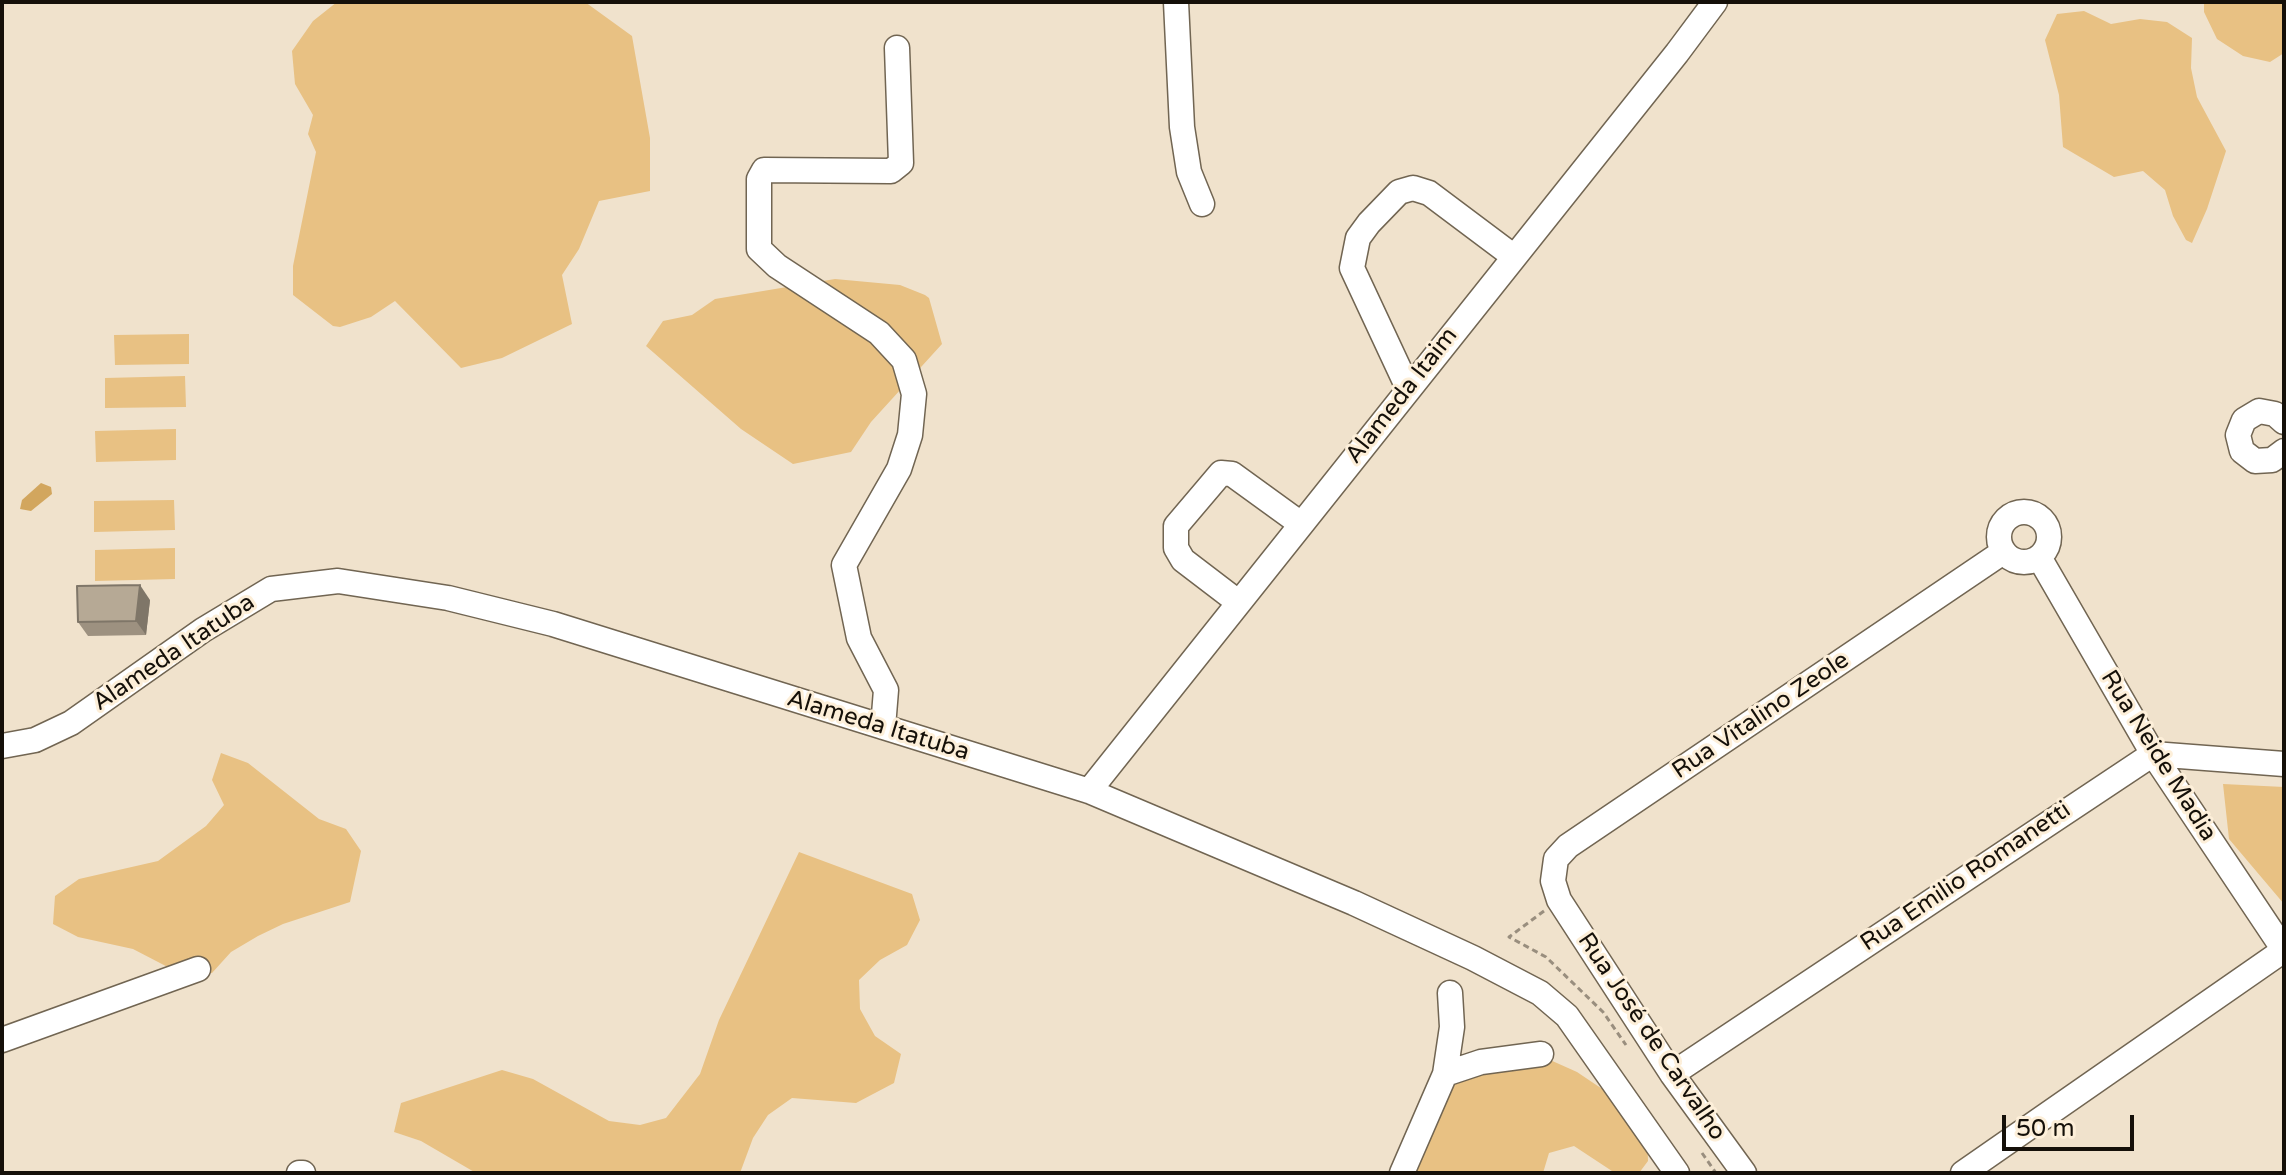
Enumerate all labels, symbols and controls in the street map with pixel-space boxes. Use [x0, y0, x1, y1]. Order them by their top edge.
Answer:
street label: Alameda Itaim [1340, 322, 1464, 470]
street label: Alameda Itatuba [88, 588, 260, 718]
street label: Rua Vitalino Zeole [1667, 646, 1855, 786]
street label: Rua Neide Madia [2094, 665, 2222, 847]
street label: Alameda Itatuba [783, 685, 973, 767]
street label: Rua Emilio Romanetti [1856, 796, 2076, 958]
street label: Rua José de Carvalho [1571, 928, 1731, 1146]
scale bar [2006, 1099, 2138, 1149]
text: 50 m [2016, 1114, 2074, 1143]

